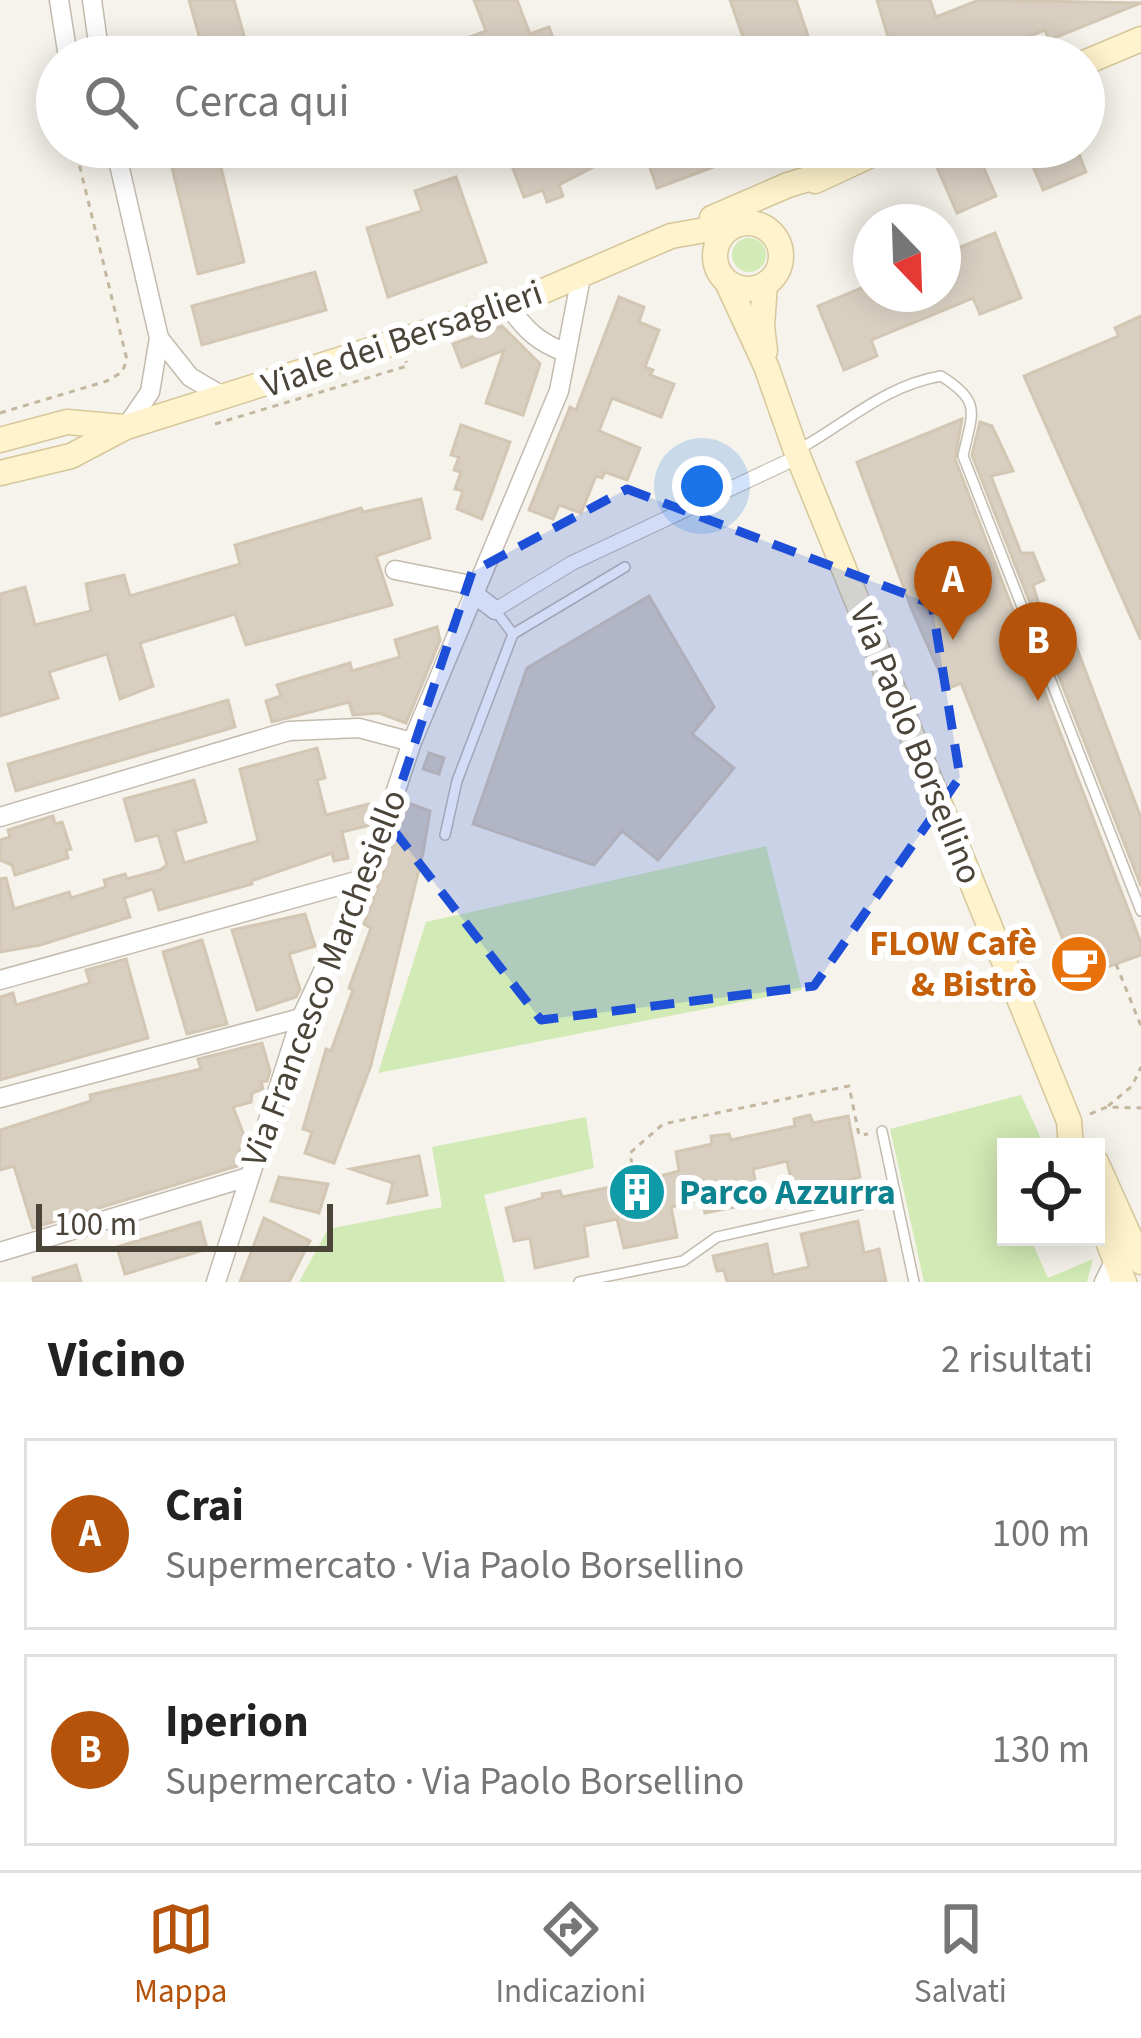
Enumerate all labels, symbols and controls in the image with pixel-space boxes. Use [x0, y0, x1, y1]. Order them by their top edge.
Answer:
search box [36, 36, 1105, 168]
icon: search [78, 69, 144, 135]
text: Cerca qui [174, 70, 349, 134]
north arrow [853, 204, 961, 312]
street label: Viale dei Bersaglieri [255, 267, 549, 411]
your location [672, 456, 732, 516]
pin: A [914, 541, 992, 640]
street label: Via Paolo Borsellino [837, 597, 995, 891]
pin: B [999, 602, 1077, 701]
street label: Via Francesco Marchesiello [228, 782, 420, 1174]
place label: FLOW Cafè & Bistrò [869, 918, 1037, 1010]
cafe icon: FLOW Cafè & Bistrò [1048, 933, 1110, 995]
map controls [997, 1138, 1105, 1246]
button: locate [997, 1138, 1105, 1246]
building icon: Parco Azzurra [606, 1161, 668, 1223]
place label: Parco Azzurra [679, 1167, 896, 1218]
scale bar [36, 1198, 333, 1251]
text: 100 m [54, 1201, 137, 1248]
text: Vicino [48, 1324, 186, 1396]
text: 2 risultati [941, 1332, 1093, 1388]
text: Crai [165, 1474, 244, 1538]
text: A [79, 1506, 101, 1562]
text: 100 m [992, 1506, 1090, 1562]
text: Supermercato · Via Paolo Borsellino [165, 1538, 744, 1594]
text: Iperion [165, 1690, 309, 1754]
text: B [78, 1722, 102, 1778]
text: 130 m [992, 1722, 1090, 1778]
text: Supermercato · Via Paolo Borsellino [165, 1754, 744, 1810]
tab: Mappa [134, 1896, 227, 2015]
tab: Indicazioni [495, 1896, 646, 2015]
tab: Salvati [914, 1896, 1007, 2015]

